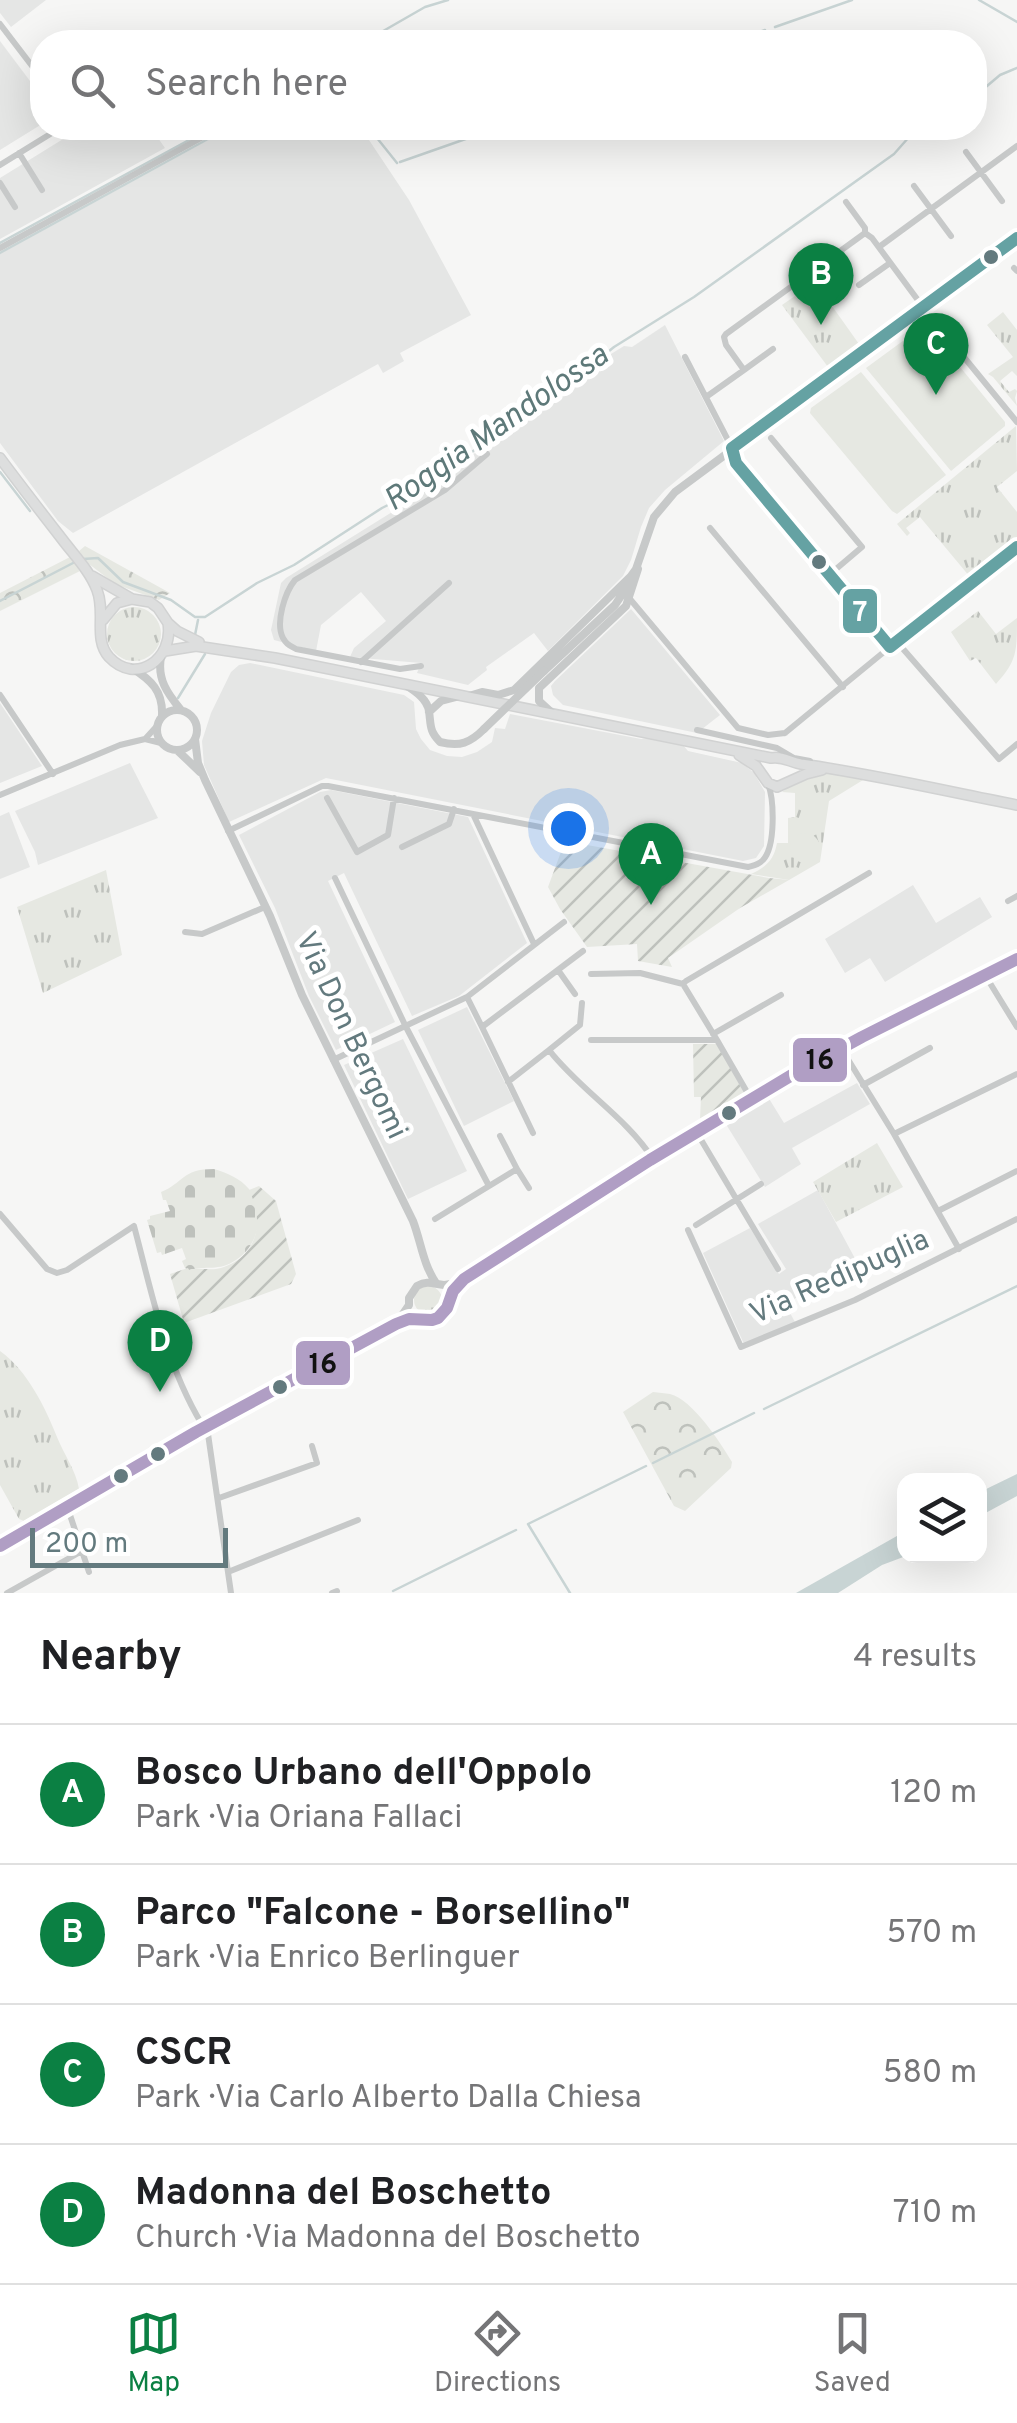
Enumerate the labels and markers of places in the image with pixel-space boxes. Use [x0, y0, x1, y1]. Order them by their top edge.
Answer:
pin: B [788, 242, 854, 325]
unlabelled marker [981, 247, 1001, 267]
pin: C [904, 312, 968, 395]
unlabelled marker [809, 552, 829, 572]
pin: A [618, 822, 684, 905]
unlabelled marker [719, 1103, 739, 1123]
pin: D [128, 1310, 192, 1392]
unlabelled marker [270, 1377, 290, 1397]
unlabelled marker [148, 1444, 168, 1464]
unlabelled marker [111, 1466, 131, 1486]

